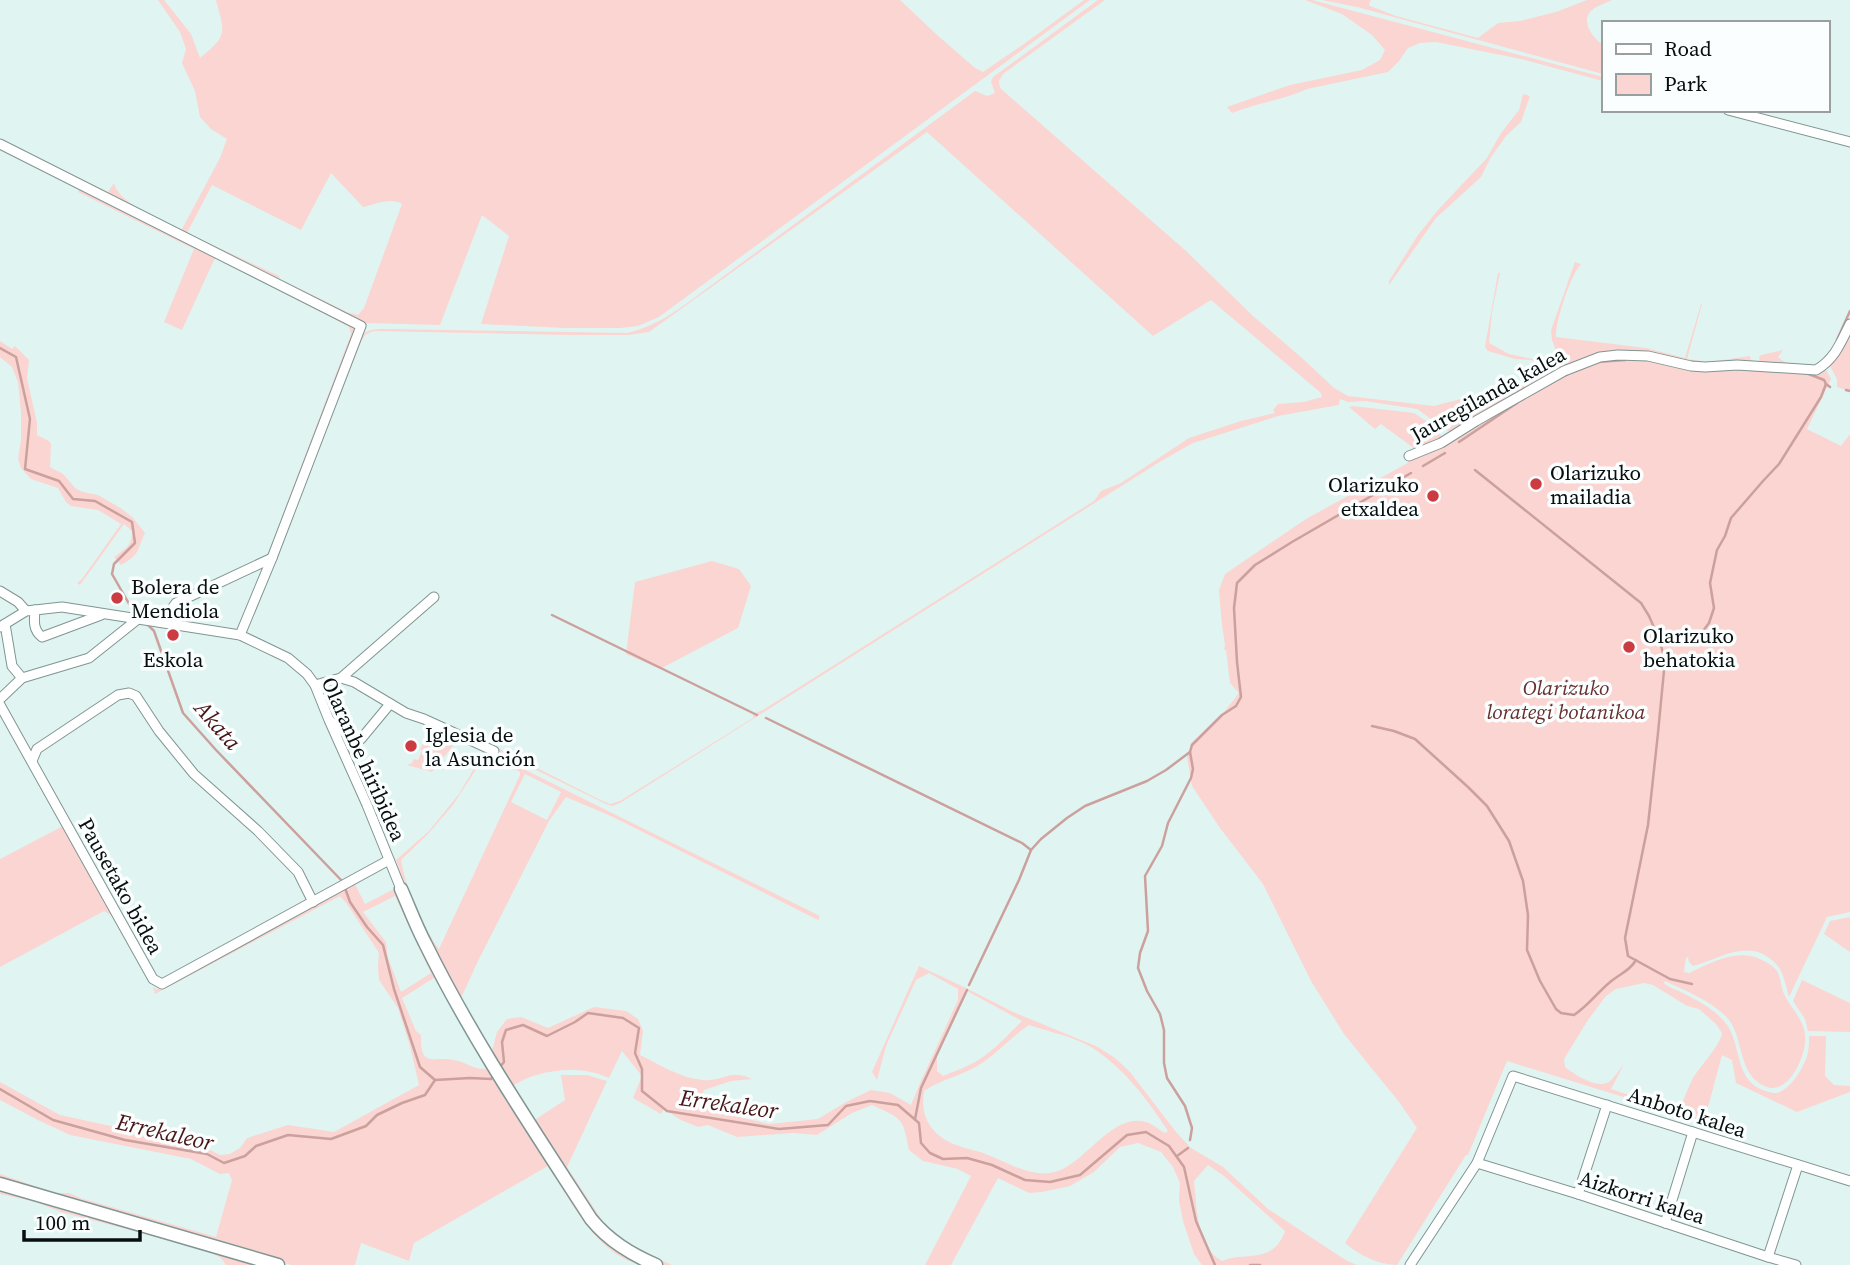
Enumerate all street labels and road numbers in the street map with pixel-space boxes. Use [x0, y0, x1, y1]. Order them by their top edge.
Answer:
street label: Jauregilanda kalea [1404, 339, 1571, 449]
street label: Olaranbe hiribidea [315, 672, 413, 846]
street label: Pausetako bidea [72, 813, 171, 960]
street label: Anboto kalea [1624, 1079, 1750, 1145]
street label: Aizkorri kalea [1575, 1163, 1709, 1231]

